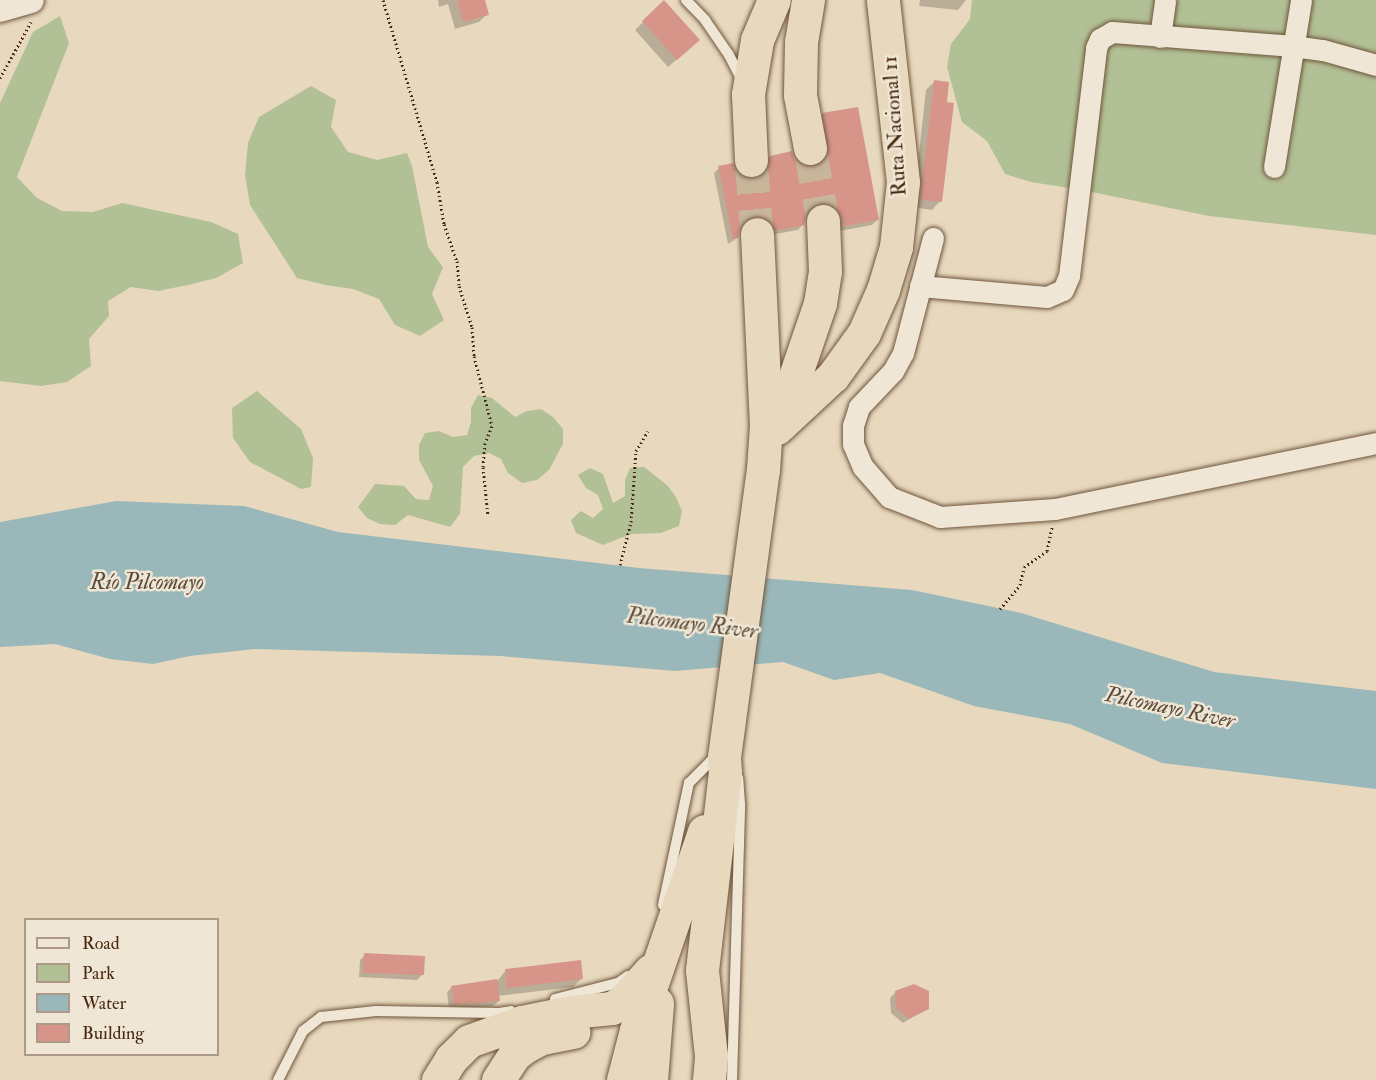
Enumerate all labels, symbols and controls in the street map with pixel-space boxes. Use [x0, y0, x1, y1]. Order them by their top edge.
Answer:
street label: Ruta Nacional 11 [878, 55, 912, 197]
water label: Río Pilcomayo [90, 570, 204, 596]
water label: Pilcomayo River [625, 603, 759, 645]
water label: Pilcomayo River [1103, 681, 1237, 735]
legend [24, 918, 219, 1056]
text: Road [82, 932, 120, 955]
text: Park [82, 962, 115, 985]
text: Water [82, 992, 126, 1015]
text: Building [82, 1022, 144, 1045]

